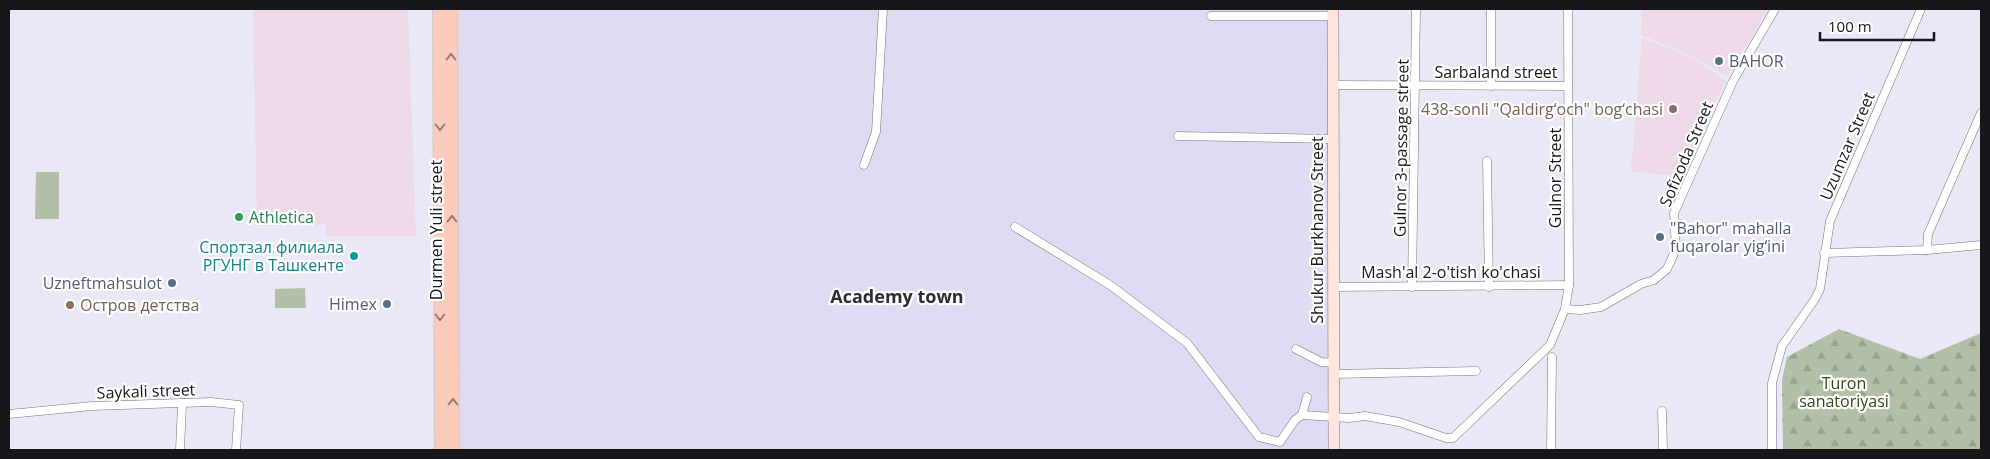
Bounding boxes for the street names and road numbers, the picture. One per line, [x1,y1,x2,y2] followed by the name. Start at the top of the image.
[1388,58,1414,237] street label: Gulnor 3-passage street
[1434,61,1558,83] street label: Sarbaland street
[1814,88,1880,203] street label: Uzumzаr Street
[1654,98,1718,210] street label: Sofizoda Street
[1544,128,1566,228] street label: Gulnor Street
[1306,136,1328,324] street label: Shukur Burkhanov Street
[425,160,447,300] street label: Durmen Yuli street
[1361,261,1541,283] street label: Mash'al 2-o'tish ko'chasi
[96,378,196,404] street label: Saykali street

